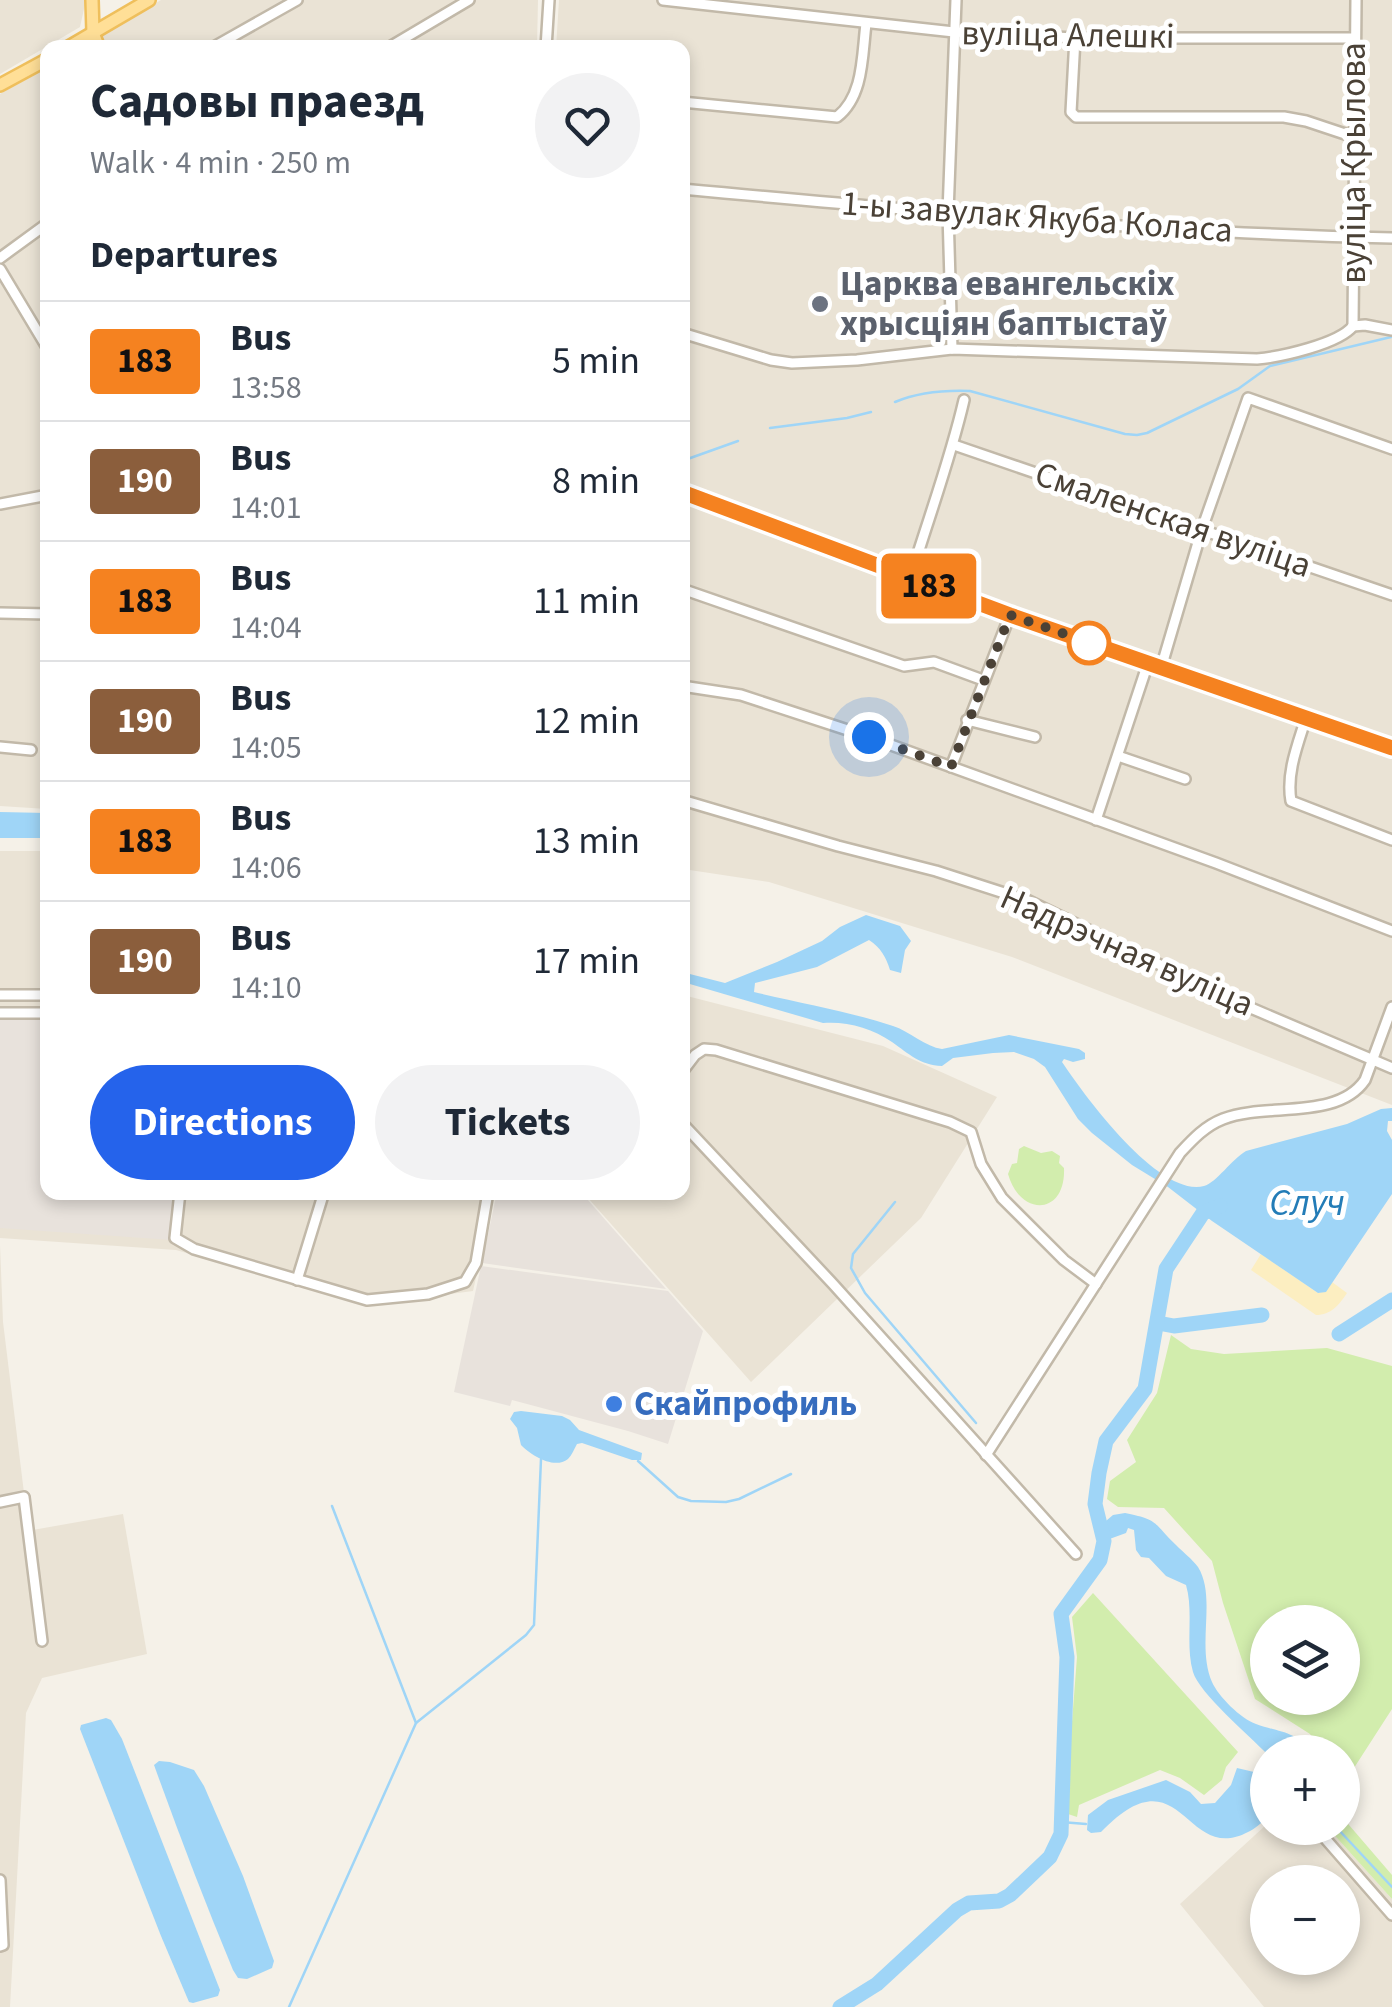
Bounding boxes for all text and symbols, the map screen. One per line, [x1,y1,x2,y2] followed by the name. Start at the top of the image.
[961,8,1175,62] street label: вуліца Алешкі
[1329,42,1379,284] street label: вуліца Крылова
[90,68,424,136] text: Садовы праезд
[535,73,640,178] button: heart
[90,140,351,186] text: Walk · 4 min · 250 m
[840,178,1234,256] street label: 1-ы завулак Якуба Коласа
[90,228,278,282] text: Departures
[840,259,1174,349] place label: Царква евангельскіх хрысціян баптыстаў
[809,293,831,315] marker: Царква евангельскіх хрысціян баптыстаў
[230,311,291,365] text: Bus
[552,334,640,388] text: 5 min
[117,336,173,386] text: 183
[230,365,302,411] text: 13:58
[230,431,291,485] text: Bus
[1028,449,1318,591] street label: Смаленская вуліца
[552,454,640,508] text: 8 min
[117,456,173,506] text: 190
[230,485,302,531] text: 14:01
[230,551,291,605] text: Bus
[872,554,986,618] line badge: 183
[901,561,957,611] text: 183
[533,574,640,628] text: 11 min
[117,576,173,626] text: 183
[230,605,302,651] text: 14:04
[1068,622,1110,664] unlabelled marker
[230,671,291,725] text: Bus
[533,694,640,748] text: 12 min
[117,696,173,746] text: 190
[844,712,894,762] your location
[230,725,302,771] text: 14:05
[230,791,291,845] text: Bus
[533,814,640,868] text: 13 min
[117,816,173,866] text: 183
[230,845,302,891] text: 14:06
[992,873,1262,1029] street label: Надрэчная вуліца
[230,911,291,965] text: Bus
[533,934,640,988] text: 17 min
[117,936,173,986] text: 190
[230,965,302,1011] text: 14:10
[90,1065,355,1180] button: Directions
[375,1065,640,1180] button: Tickets
[1269,1176,1345,1230] water label: Случ
[634,1379,857,1429] place label: Скайпрофиль
[603,1393,625,1415] marker: Скайпрофиль
[1250,1605,1360,1975] map controls
[1250,1605,1360,1715] button: layers
[1250,1735,1360,1845] button: +
[1250,1865,1360,1975] button: −

